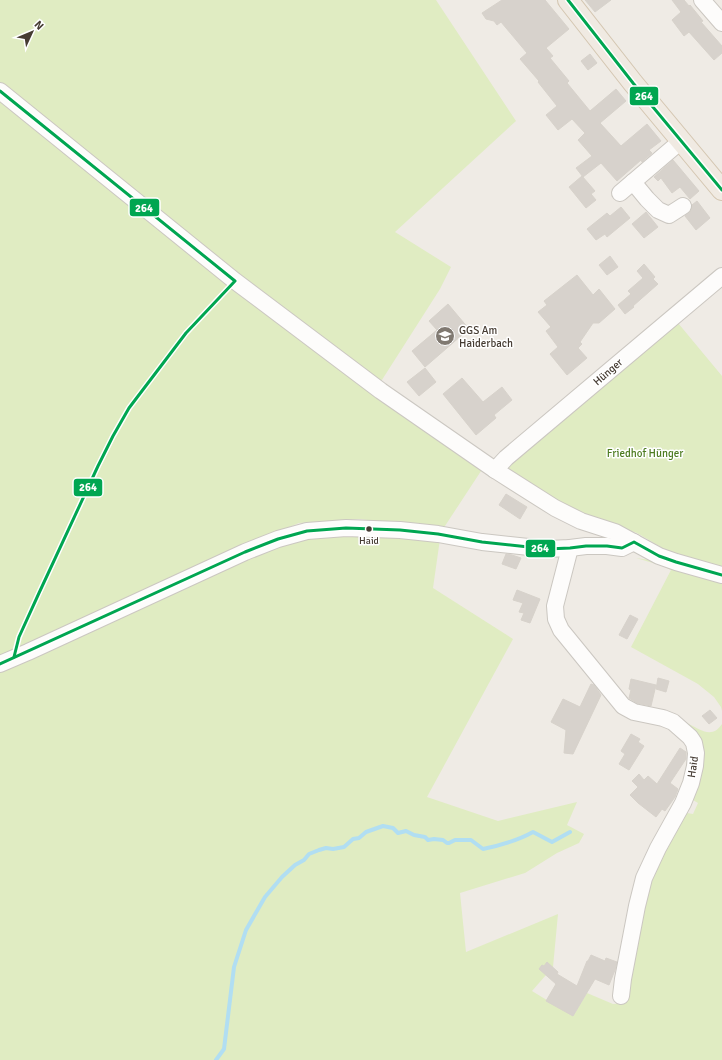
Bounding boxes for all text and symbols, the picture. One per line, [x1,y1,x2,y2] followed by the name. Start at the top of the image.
[12,12,52,52] north arrow
[31,18,46,33] text: N
[629,86,659,106] line badge: 264
[635,90,653,103] text: 264
[129,198,160,217] line badge: 264
[135,202,153,215] text: 264
[459,324,513,350] place label: GGS Am Haiderbach
[434,325,456,347] school or university icon: GGS Am Haiderbach
[591,356,625,388] street label: Hünger
[607,447,683,460] park label: Friedhof Hünger
[73,478,103,497] line badge: 264
[79,481,97,494] text: 264
[364,524,374,534] marker: Haid
[359,535,379,547] place label: Haid
[525,539,556,558] line badge: 264
[531,542,549,555] text: 264
[685,755,701,779] street label: Haid

